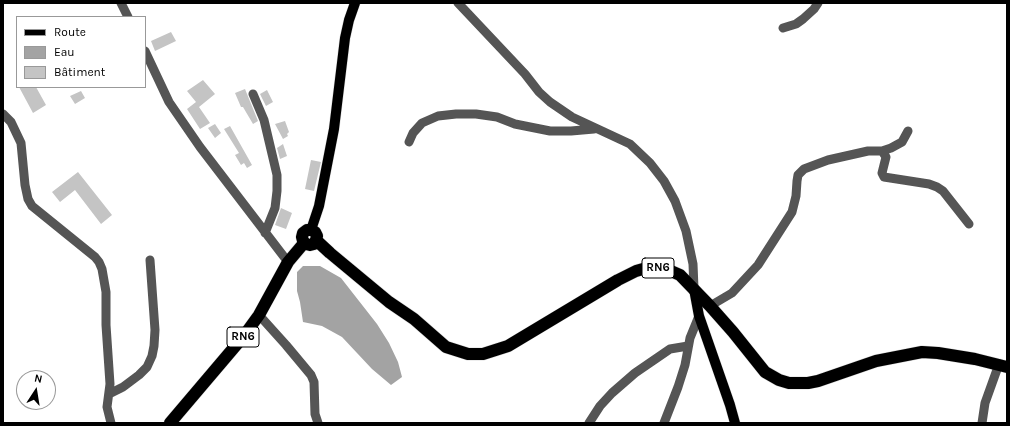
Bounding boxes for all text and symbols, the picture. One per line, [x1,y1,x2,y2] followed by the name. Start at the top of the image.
[16,16,146,88] legend
[54,25,86,39] text: Route
[54,45,75,59] text: Eau
[54,65,105,79] text: Bâtiment
[642,258,674,278] road number: RN6
[227,327,259,347] road number: RN6
[16,370,56,410] north arrow
[33,372,44,386] text: N

